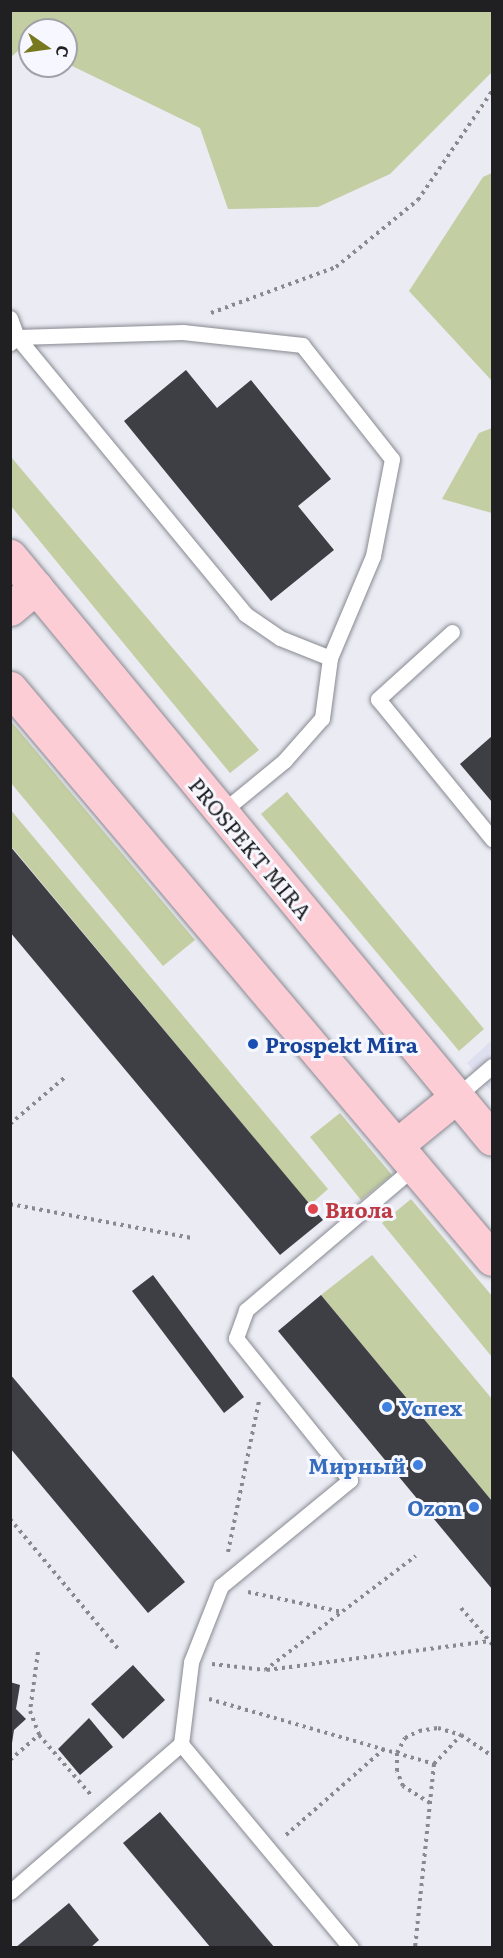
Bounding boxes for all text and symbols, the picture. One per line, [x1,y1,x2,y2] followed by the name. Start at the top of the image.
[18,18,78,78] north arrow
[51,43,77,60] text: С
[184,772,318,924] street label: PROSPEKT MIRA
[265,1031,418,1057] place label: Prospekt Mira
[246,1037,260,1051] marker: Prospekt Mira
[325,1196,393,1222] place label: Виола
[306,1202,320,1216] marker: Виола
[399,1394,462,1420] place label: Успех
[380,1400,394,1414] marker: Успех
[308,1452,406,1478] place label: Мирный
[411,1458,425,1472] marker: Мирный
[407,1494,462,1520] place label: Ozon
[467,1500,481,1514] marker: Ozon

